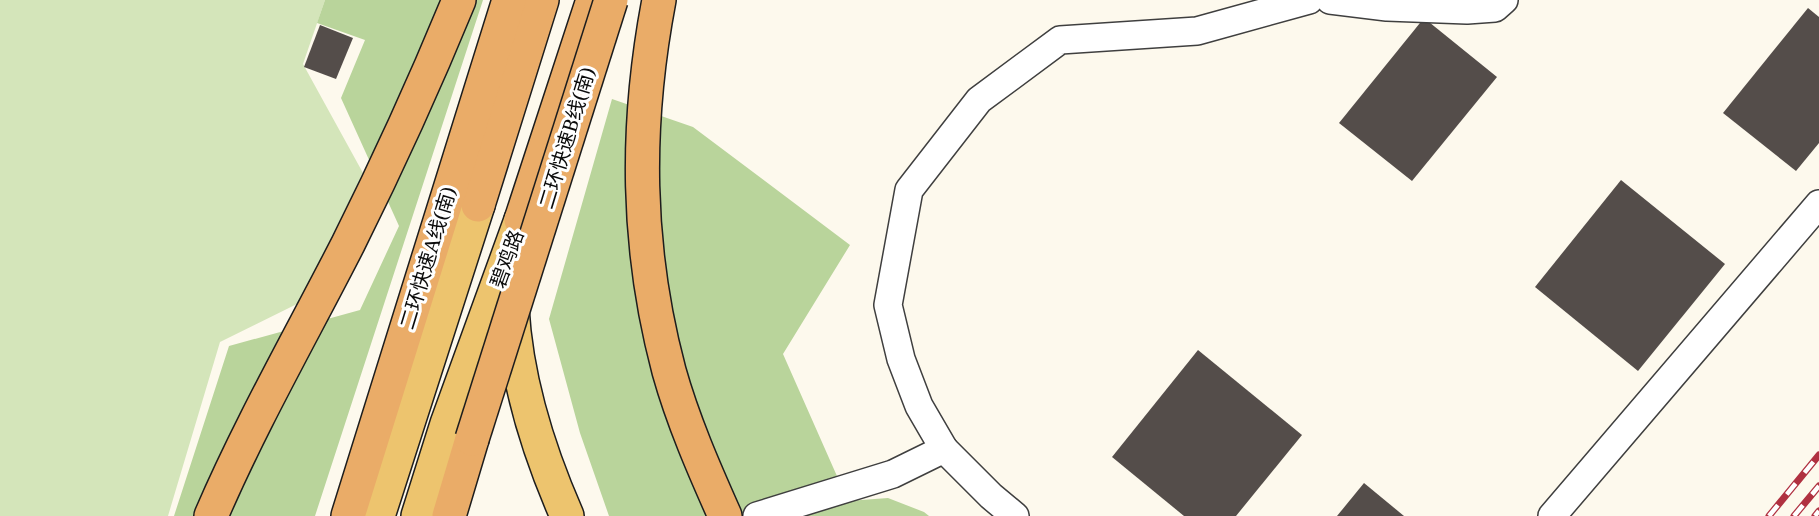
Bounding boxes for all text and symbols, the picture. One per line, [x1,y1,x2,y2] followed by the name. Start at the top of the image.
[532,64,601,212] street label: 二环快速B线(南)
[393,183,462,333] street label: 二环快速A线(南)
[484,226,529,292] street label: 碧鸡路

